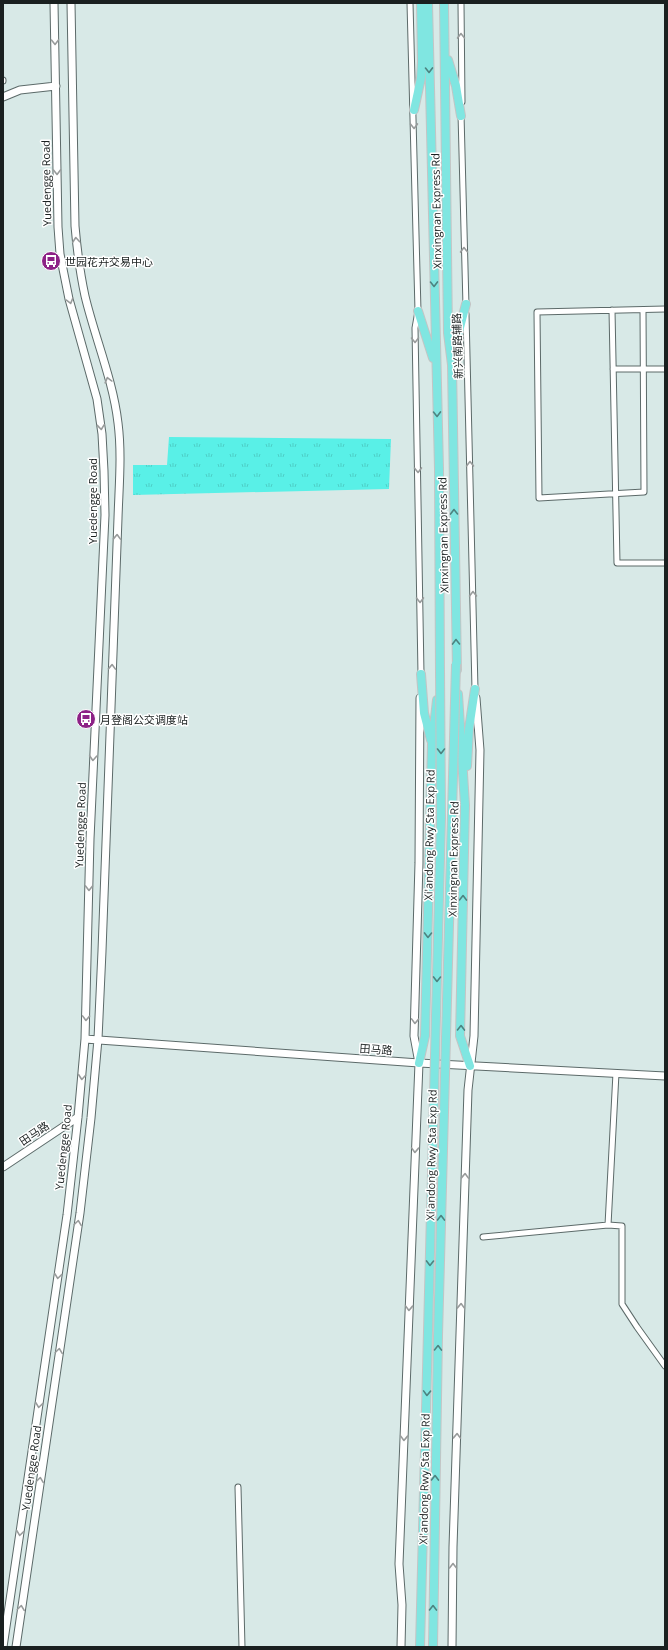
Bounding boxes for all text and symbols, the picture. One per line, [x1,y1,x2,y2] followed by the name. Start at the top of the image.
[457,33,465,39] one-way arrow
[51,39,59,45] one-way arrow
[425,67,434,73] one-way arrow
[410,123,418,129] one-way arrow
[38,140,54,226] street label: Yuedengge Road
[427,153,445,269] street label: Xinxingnan Express Rd
[53,169,61,175] one-way arrow
[72,237,81,243] one-way arrow
[460,247,468,253] one-way arrow
[40,250,62,272] bus stop icon: 世园花卉交易中心
[65,254,153,269] place label: 世园花卉交易中心
[430,281,438,287] one-way arrow
[65,298,73,304] one-way arrow
[448,313,466,379] street label: 新兴南路辅路
[411,337,420,343] one-way arrow
[104,377,113,384] one-way arrow
[433,411,441,417] one-way arrow
[97,424,106,430] one-way arrow
[85,458,100,544] street label: Yuedengge Road
[466,461,474,467] one-way arrow
[414,467,422,473] one-way arrow
[434,477,452,593] street label: Xinxingnan Express Rd
[450,509,458,515] one-way arrow
[113,534,122,540] one-way arrow
[468,591,477,597] one-way arrow
[416,597,424,603] one-way arrow
[452,639,460,645] one-way arrow
[108,664,117,670] one-way arrow
[75,708,97,730] bus stop icon: 月登阁公交调度站
[100,712,188,727] place label: 月登阁公交调度站
[437,748,445,754] one-way arrow
[89,755,98,761] one-way arrow
[420,769,438,901] street label: Xi'andong Rwy Sta Exp Rd
[71,782,89,868] street label: Yuedengge Road
[444,801,462,917] street label: Xinxingnan Express Rd
[85,885,93,891] one-way arrow
[459,895,467,901] one-way arrow
[423,932,432,938] one-way arrow
[433,976,441,982] one-way arrow
[81,1015,90,1021] one-way arrow
[411,1018,419,1024] one-way arrow
[456,1025,465,1031] one-way arrow
[359,1040,393,1058] street label: 田马路
[77,1074,86,1080] one-way arrow
[422,1089,440,1221] street label: Xi'andong Rwy Sta Exp Rd
[51,1103,75,1191] street label: Yuedengge Road
[16,1118,52,1148] street label: 田马路
[411,1147,419,1153] one-way arrow
[461,1173,469,1179] one-way arrow
[437,1215,445,1221] one-way arrow
[73,1220,82,1226] one-way arrow
[426,1260,434,1266] one-way arrow
[54,1273,63,1279] one-way arrow
[457,1303,465,1309] one-way arrow
[404,1305,413,1311] one-way arrow
[433,1345,442,1351] one-way arrow
[54,1348,63,1354] one-way arrow
[423,1390,431,1396] one-way arrow
[35,1402,44,1408] one-way arrow
[415,1413,433,1545] street label: Xi'andong Rwy Sta Exp Rd
[18,1424,44,1512] street label: Yuedengge Road
[453,1433,461,1439] one-way arrow
[399,1435,408,1441] one-way arrow
[431,1475,440,1481] one-way arrow
[35,1477,44,1483] one-way arrow
[16,1530,25,1536] one-way arrow
[449,1563,457,1569] one-way arrow
[16,1605,25,1611] one-way arrow
[429,1605,437,1611] one-way arrow

